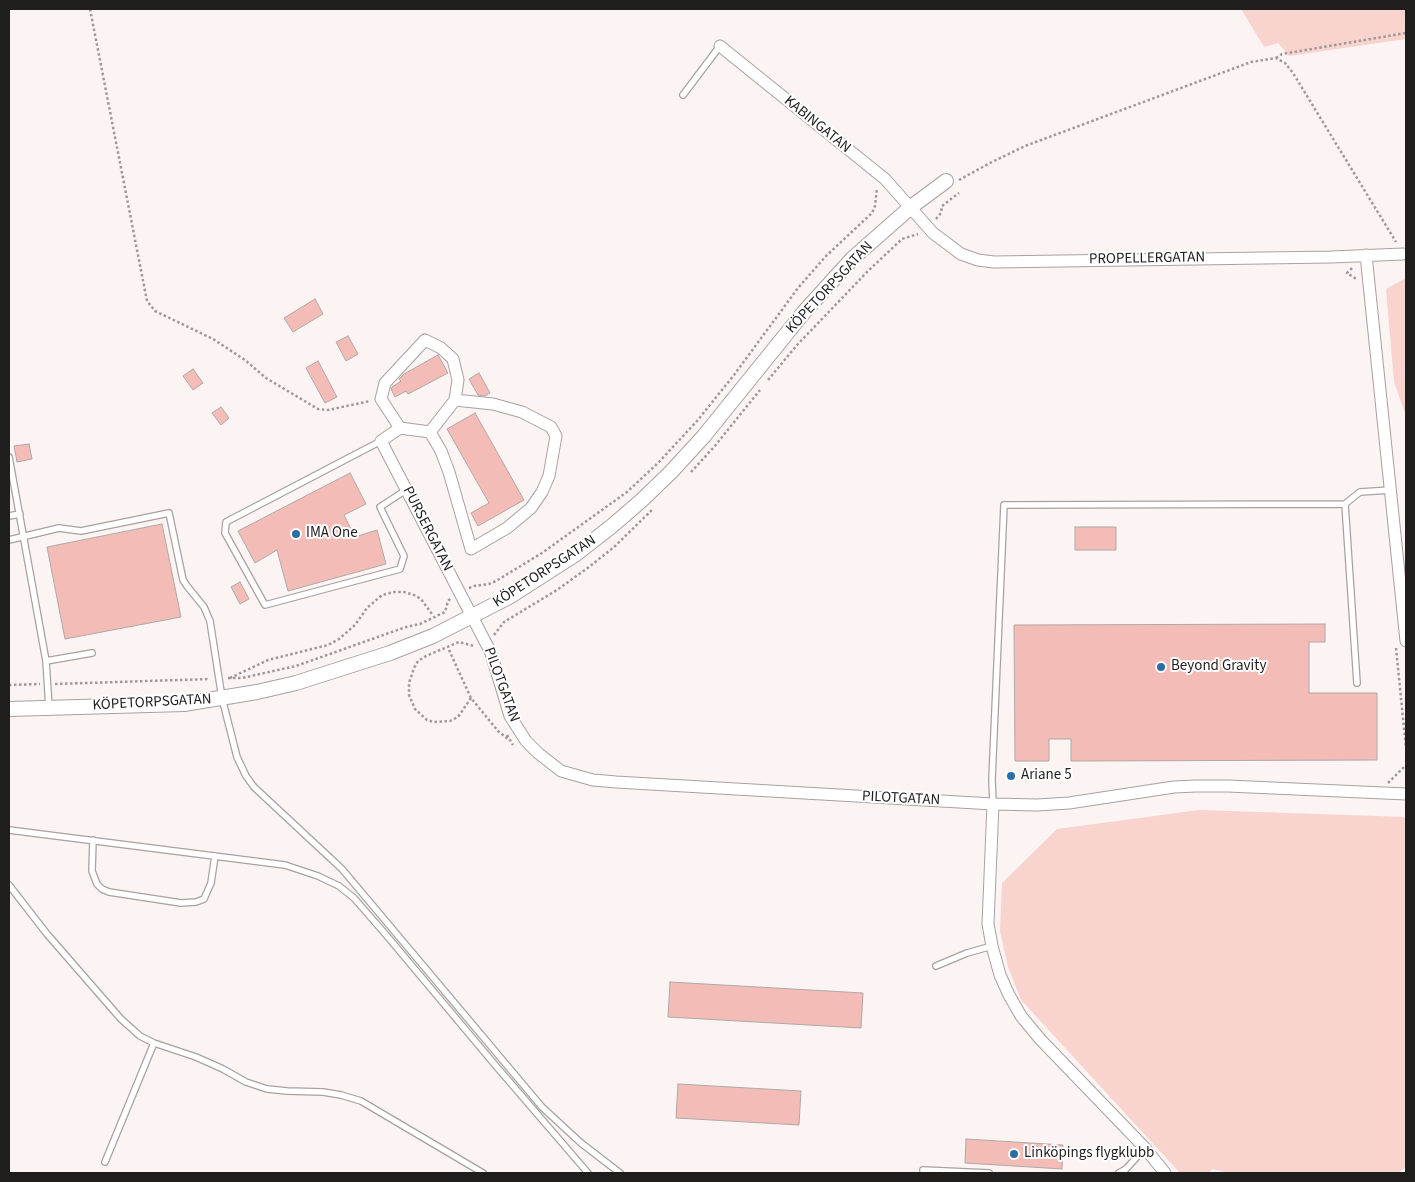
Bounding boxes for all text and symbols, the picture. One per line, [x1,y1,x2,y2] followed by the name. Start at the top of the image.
[780,93,854,157] street label: KABINGATAN
[783,238,877,338] street label: KÖPETORPSGATAN
[1089,249,1205,269] street label: PROPELLERGATAN
[398,484,456,574] street label: PURSERGATAN
[306,525,358,543] place label: IMA One
[290,528,302,540] marker: IMA One
[490,532,600,612] street label: KÖPETORPSGATAN
[479,645,523,725] street label: PILOTGATAN
[1171,658,1266,676] place label: Beyond Gravity
[1155,661,1167,673] marker: Beyond Gravity
[92,691,212,715] street label: KÖPETORPSGATAN
[1021,767,1072,785] place label: Ariane 5
[1005,770,1017,782] marker: Ariane 5
[861,788,941,810] street label: PILOTGATAN
[1024,1145,1154,1163] place label: Linköpings flygklubb
[1008,1148,1020,1160] marker: Linköpings flygklubb

